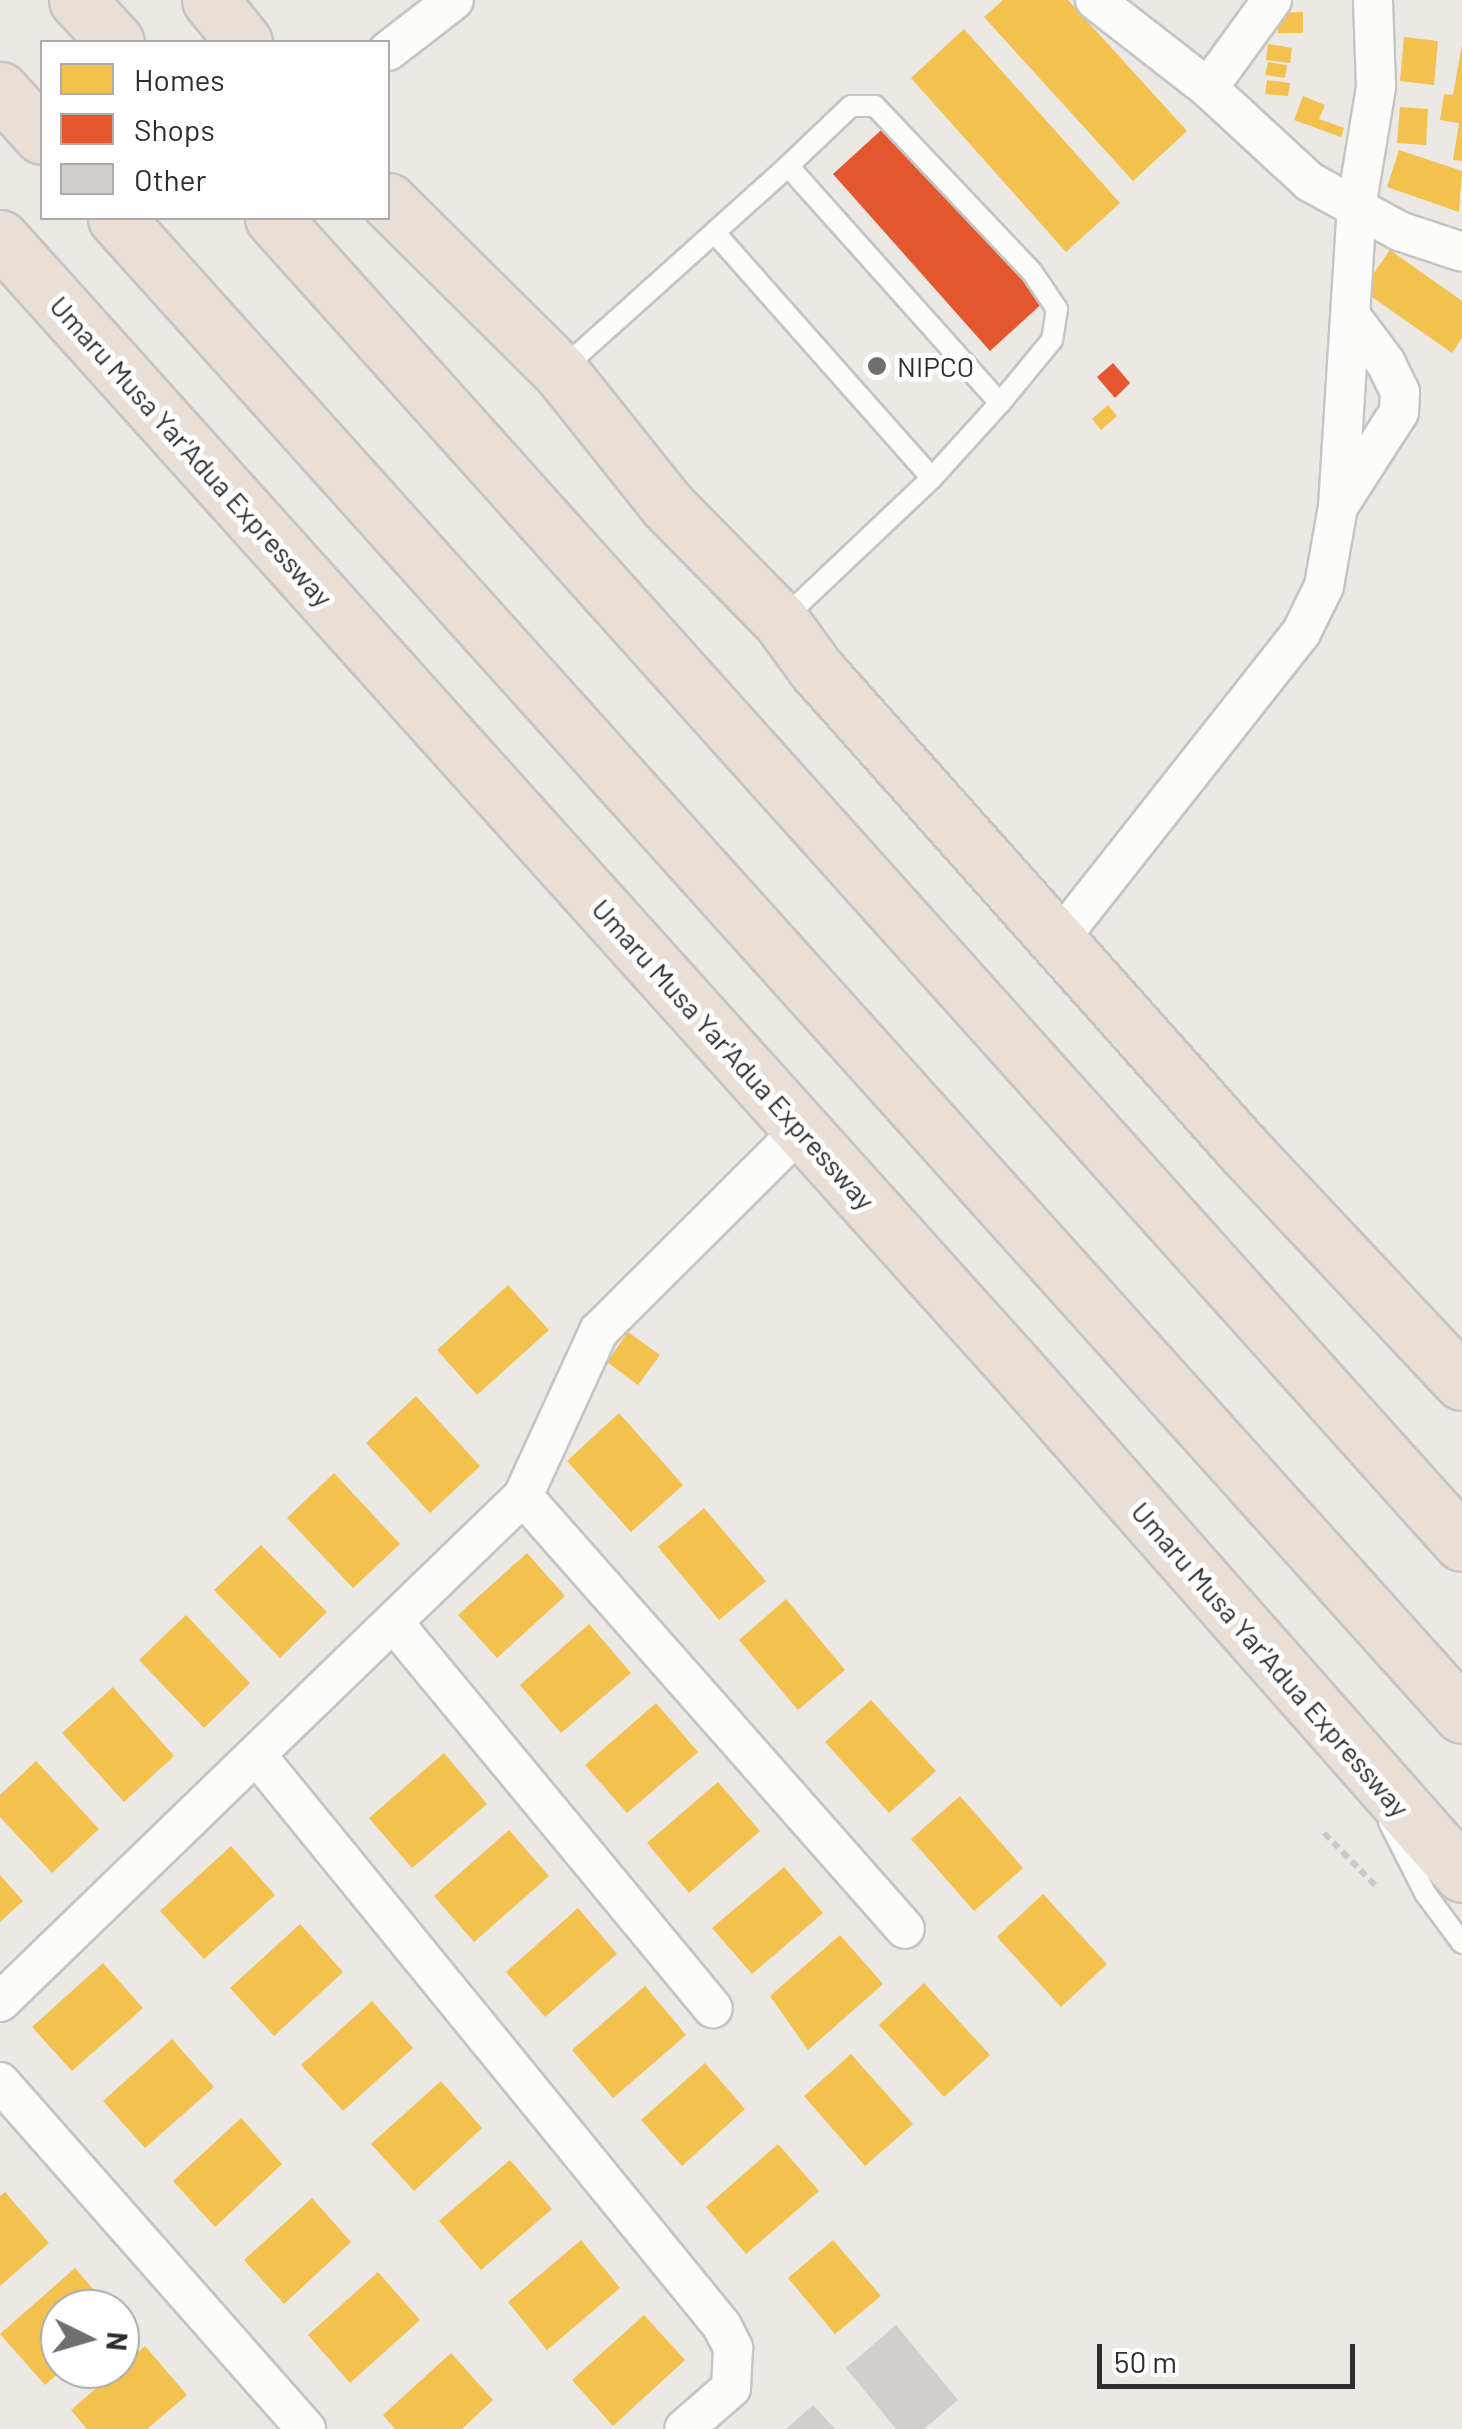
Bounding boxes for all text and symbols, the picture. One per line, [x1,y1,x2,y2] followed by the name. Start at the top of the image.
[40,40,390,220] legend
[134,61,225,97] text: Homes
[134,111,215,147] text: Shops
[134,161,206,197] text: Other
[43,289,341,613] street label: Umaru Musa Yar'Adua Expressway
[897,349,974,383] place label: NIPCO
[866,355,888,377] marker: NIPCO
[585,892,883,1216] street label: Umaru Musa Yar'Adua Expressway
[1125,1495,1417,1823] street label: Umaru Musa Yar'Adua Expressway
[40,2289,140,2389] north arrow
[1102,2324,1360,2386] scale bar
[100,2331,136,2352] text: N
[1114,2343,1177,2379] text: 50 m

